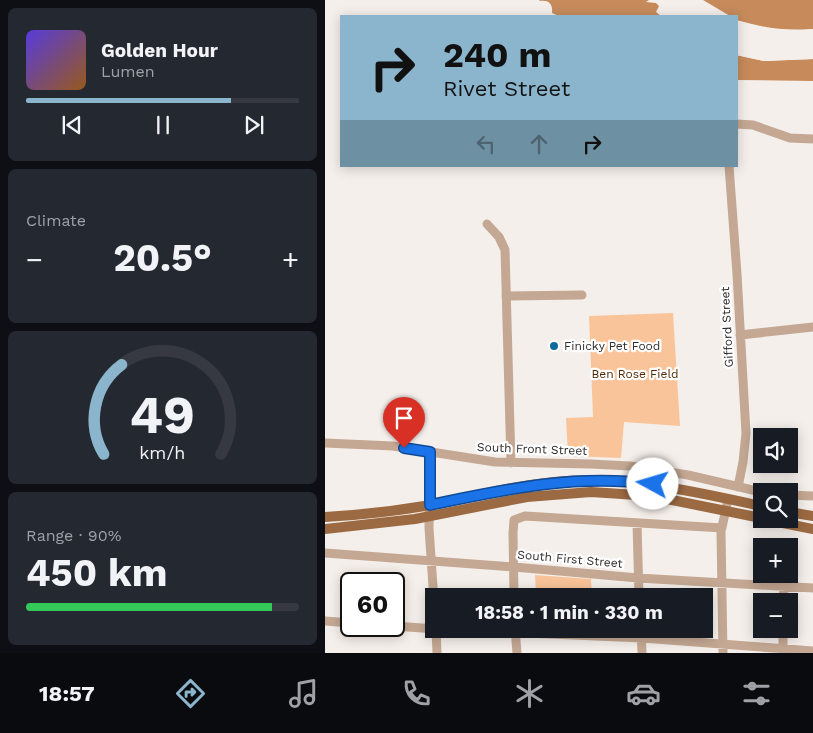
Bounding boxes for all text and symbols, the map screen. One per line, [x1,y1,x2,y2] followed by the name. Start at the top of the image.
[443,34,552,76] text: 240 m
[360,35,425,100] icon: right
[101,39,218,62] text: Golden Hour
[101,62,155,81] text: Lumen
[443,76,570,101] text: Rivet Street
[58,111,86,139] icon: previous
[149,111,177,139] icon: pause
[240,111,268,139] icon: next
[472,130,500,158] icon: left
[525,130,553,158] icon: ahead
[578,130,606,158] icon: right
[26,211,86,230] text: Climate
[113,236,212,280] text: 20.5°
[26,243,43,276] text: −
[282,243,299,276] text: +
[718,286,736,368] street label: Gifford Street
[564,339,660,353] place label: Finicky Pet Food
[548,340,560,352] marker: Finicky Pet Food
[591,367,679,381] park label: Ben Rose Field
[130,385,195,446] text: 49
[383,397,425,448] pin
[390,404,418,432] icon: arrive
[753,428,798,638] map controls
[753,428,798,473] button: sound
[477,440,587,458] street label: South Front Street
[139,442,186,463] text: km/h
[626,457,678,509] position arrow
[753,483,798,528] button: search
[26,526,121,545] text: Range · 90%
[753,538,798,583] button: +
[517,547,623,571] street label: South First Street
[26,551,167,595] text: 450 km
[340,572,405,637] speed limit sign: 60
[753,593,798,638] button: −
[475,601,663,624] text: 18:58 · 1 min · 330 m
[173,676,208,711] icon: directions
[286,676,321,711] icon: music
[399,676,434,711] icon: phone
[512,676,547,711] icon: climate
[626,676,661,711] icon: car
[739,676,774,711] icon: filters
[39,681,95,706] text: 18:57

